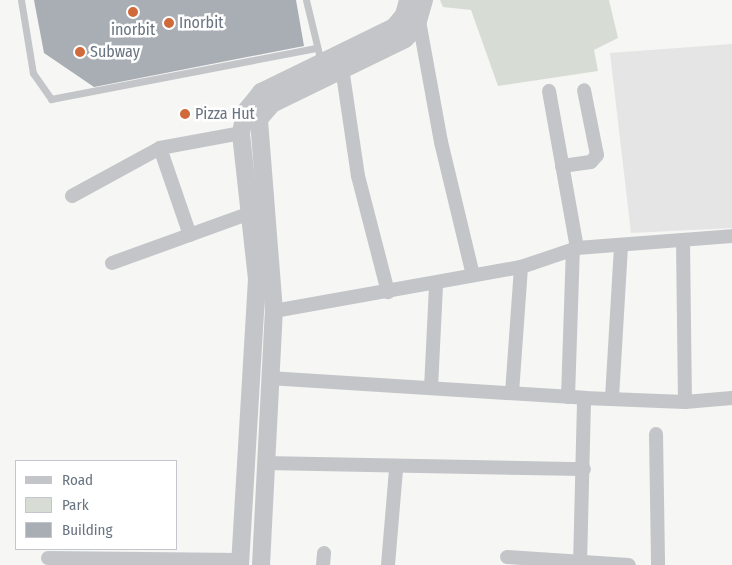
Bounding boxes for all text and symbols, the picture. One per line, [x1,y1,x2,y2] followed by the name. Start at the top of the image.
[127,6,139,18] marker: inorbit
[179,13,223,33] place label: Inorbit
[163,17,175,29] marker: Inorbit
[111,20,155,40] place label: inorbit
[90,42,140,62] place label: Subway
[74,46,86,58] marker: Subway
[195,104,255,124] place label: Pizza Hut
[179,108,191,120] marker: Pizza Hut
[15,460,178,550] legend
[62,471,93,489] text: Road
[62,496,89,514] text: Park
[62,521,113,539] text: Building

